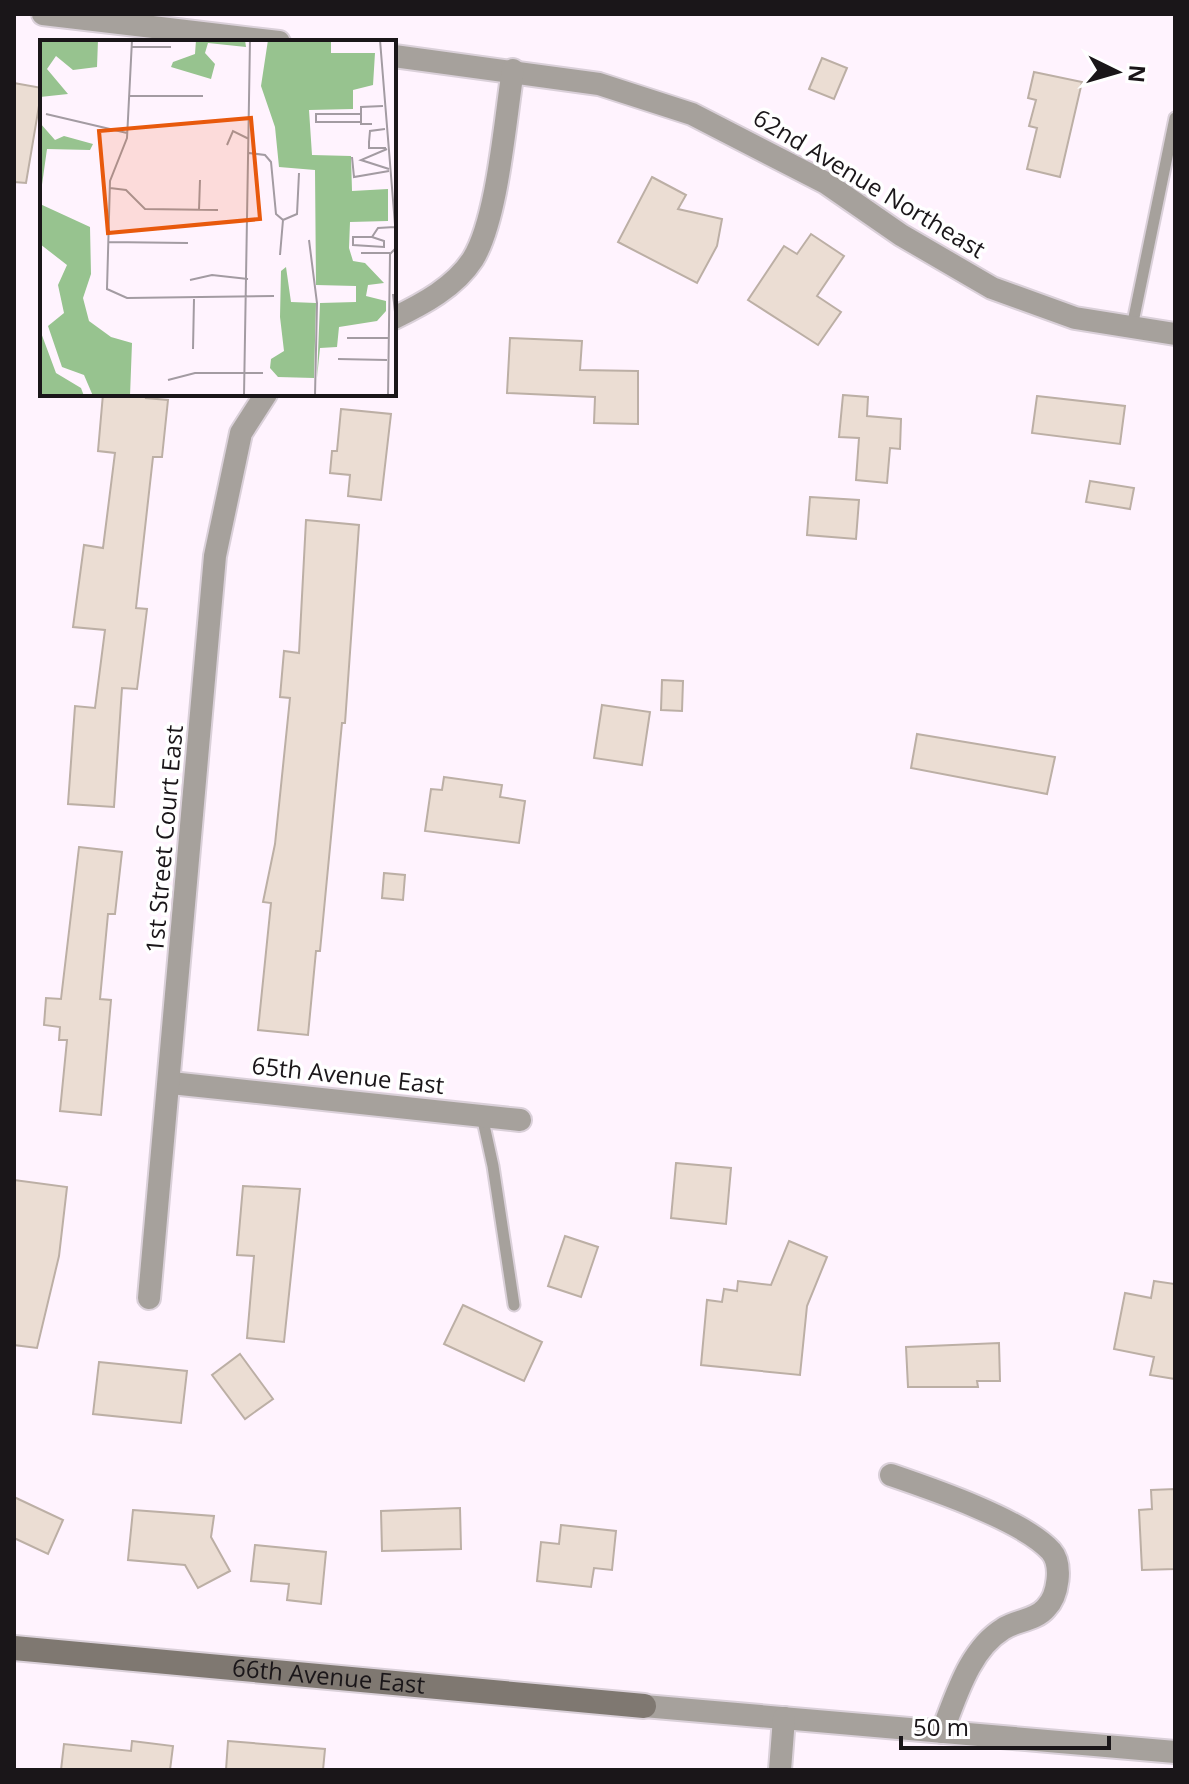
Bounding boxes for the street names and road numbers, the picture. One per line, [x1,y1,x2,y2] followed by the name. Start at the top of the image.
[748,100,992,265] street label: 62nd Avenue Northeast
[137,723,190,954] street label: 1st Street Court East
[250,1048,446,1101] street label: 65th Avenue East
[231,1650,427,1701] street label: 66th Avenue East

